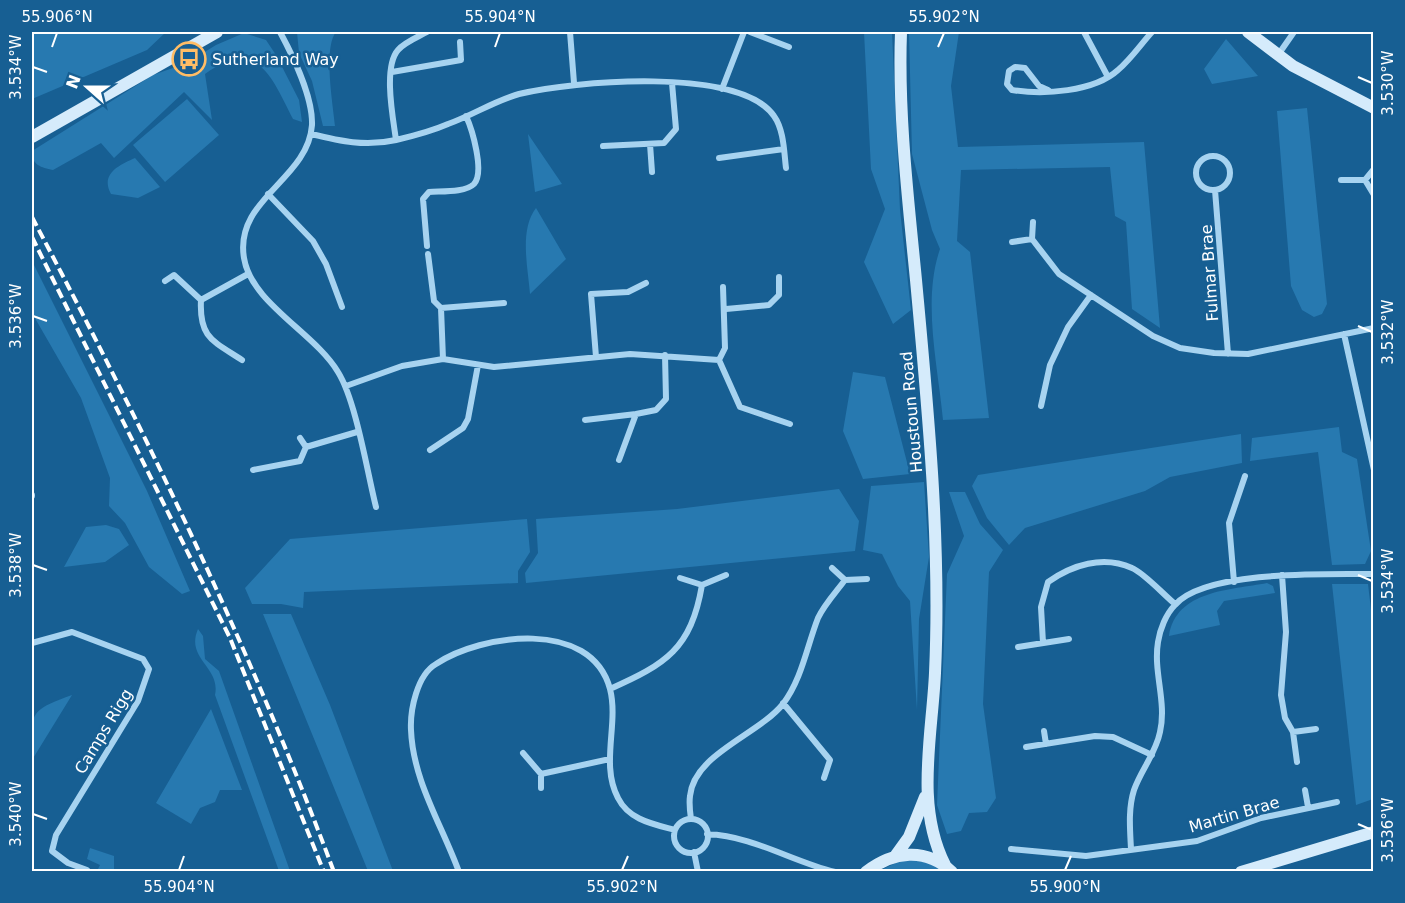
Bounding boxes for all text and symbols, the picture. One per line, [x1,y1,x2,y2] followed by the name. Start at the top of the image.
[21,8,93,26] text: 55.906°N
[464,8,536,26] text: 55.904°N
[908,8,980,26] text: 55.902°N
[7,34,25,100] text: 3.534°W
[171,41,207,77] bus stop icon: Sutherland Way
[212,50,339,69] place label: Sutherland Way
[1379,50,1397,116] text: 3.530°W
[57,57,117,117] north arrow
[62,72,85,91] text: N
[1197,224,1222,322] street label: Fulmar Brae
[7,283,25,349] text: 3.536°W
[1379,299,1397,365] text: 3.532°W
[897,350,926,473] street label: Houstoun Road
[7,532,25,598] text: 3.538°W
[1379,548,1397,614] text: 3.534°W
[71,685,136,777] street label: Camps Rigg
[7,781,25,847] text: 3.540°W
[1187,792,1282,836] street label: Martin Brae
[1379,797,1397,863] text: 3.536°W
[143,878,215,896] text: 55.904°N
[586,878,658,896] text: 55.902°N
[1029,878,1101,896] text: 55.900°N

